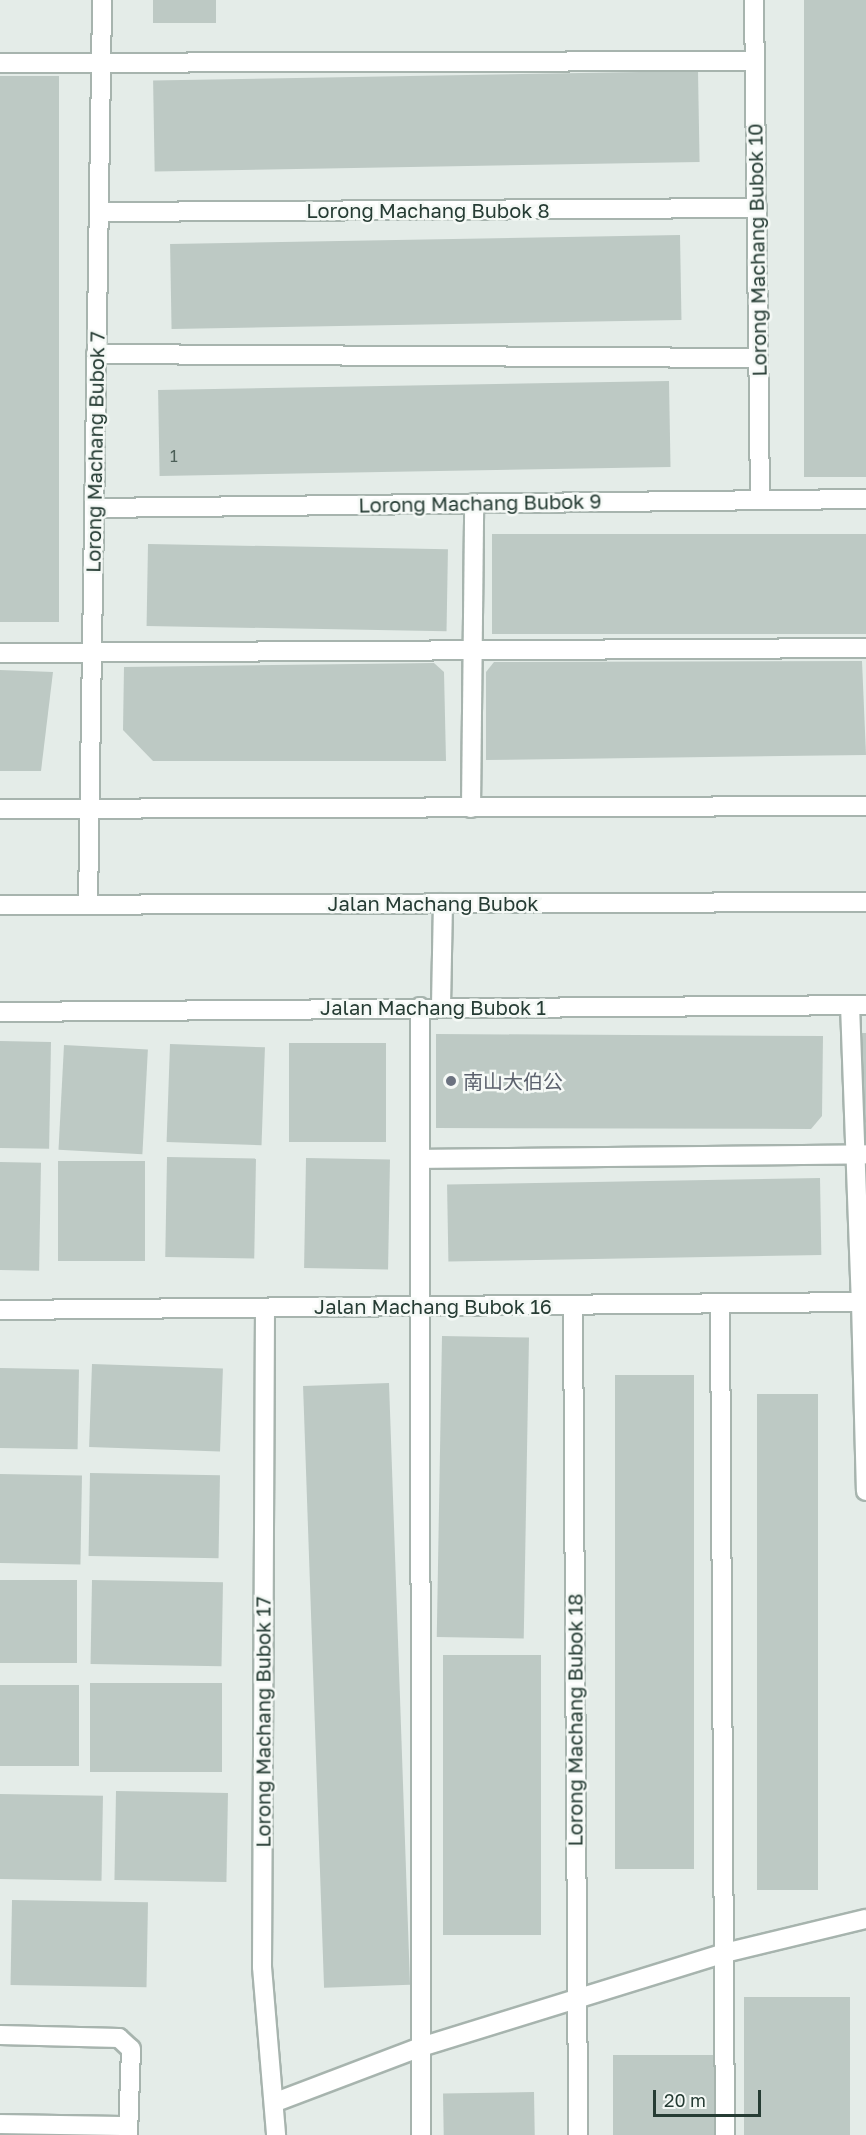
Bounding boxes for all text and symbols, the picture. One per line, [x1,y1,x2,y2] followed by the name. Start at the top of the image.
[743,123,771,377] street label: Lorong Machang Bubok 10
[306,198,550,222] street label: Lorong Machang Bubok 8
[81,331,109,573] street label: Lorong Machang Bubok 7
[170,446,178,466] house number: 1
[358,489,602,517] street label: Lorong Machang Bubok 9
[327,891,539,915] street label: Jalan Machang Bubok
[320,995,546,1019] street label: Jalan Machang Bubok 1
[463,1069,563,1093] place label: 南山大伯公
[444,1074,458,1088] marker: 南山大伯公
[314,1294,552,1318] street label: Jalan Machang Bubok 16
[563,1594,587,1846] street label: Lorong Machang Bubok 18
[251,1596,275,1848] street label: Lorong Machang Bubok 17
[656,2078,764,2116] scale bar
[664,2089,706,2111] text: 20 m

